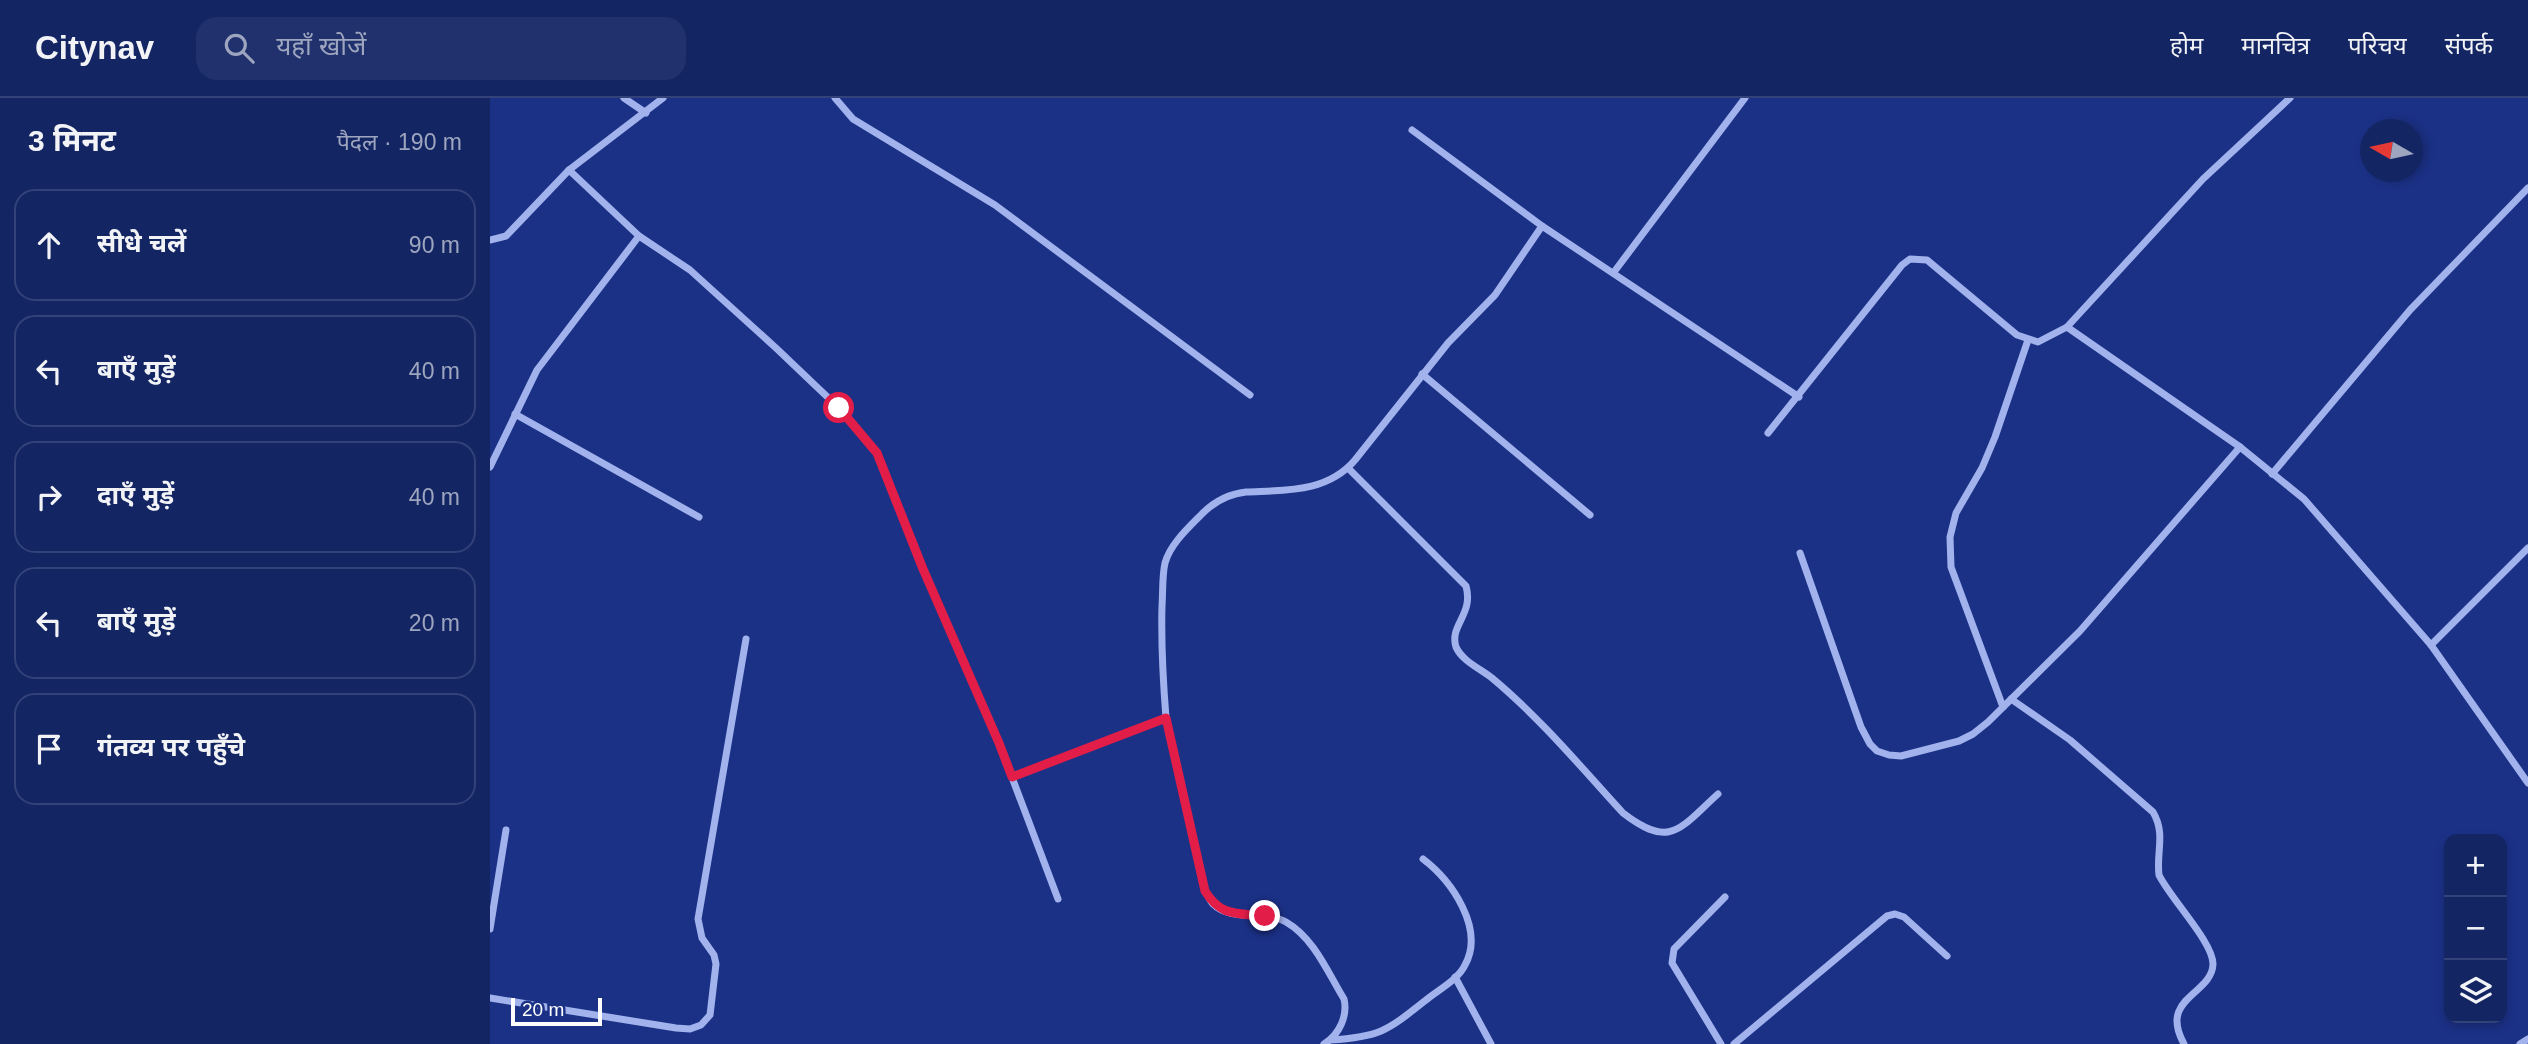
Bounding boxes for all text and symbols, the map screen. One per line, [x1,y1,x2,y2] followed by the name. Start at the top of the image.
[196,17,686,80] search box
[35,29,154,66] text: Citynav
[220,29,258,67] icon: search
[276,31,366,61] text: यहाँ खोजें
[2170,32,2203,59] text: होम
[2241,32,2310,59] text: मानचित्र
[2348,32,2407,59] text: परिचय
[2445,32,2493,59] text: संपर्क
[2360,119,2423,182] north arrow
[28,124,116,157] text: 3 मिनट
[337,129,462,155] text: पैदल · 190 m
[30,226,68,264] icon: ahead
[97,228,186,258] text: सीधे चलें
[409,232,460,258] text: 90 m
[30,352,68,390] icon: left
[97,354,176,384] text: बाएँ मुड़ें
[409,358,460,384] text: 40 m
[823,392,854,423] route start
[30,478,68,516] icon: right
[97,480,174,510] text: दाएँ मुड़ें
[409,484,460,510] text: 40 m
[30,604,68,642] icon: left
[97,606,176,636] text: बाएँ मुड़ें
[409,610,460,636] text: 20 m
[30,730,68,768] icon: arrive
[97,732,245,762] text: गंतव्य पर पहुँचे
[2444,834,2507,1023] map controls
[2444,834,2507,897] button: +
[2444,897,2507,960] button: −
[1249,900,1280,931] route end
[2444,960,2507,1023] button: layers
[511,995,602,1027] scale bar
[522,999,564,1020] text: 20 m

